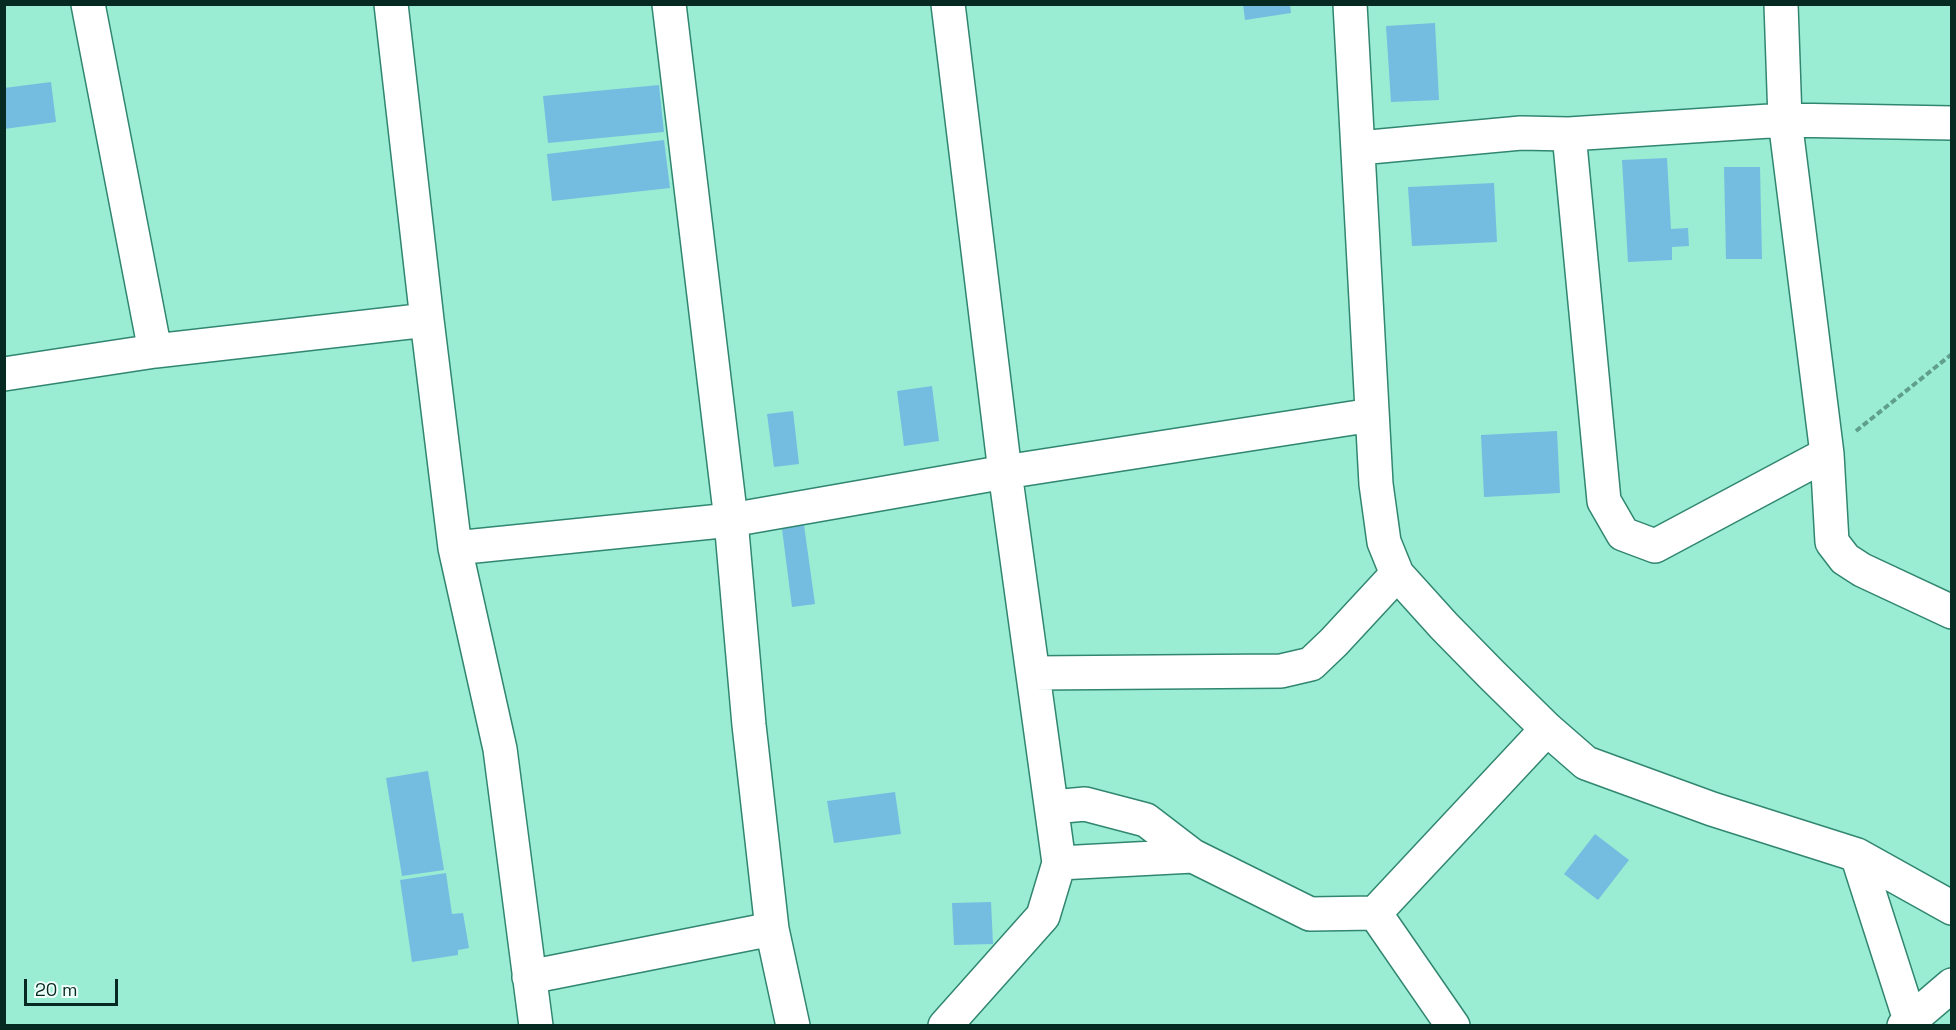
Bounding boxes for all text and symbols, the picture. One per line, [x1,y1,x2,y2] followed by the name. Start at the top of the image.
[27,967,122,1005] scale bar
[35,978,78,1001] text: 20 m

